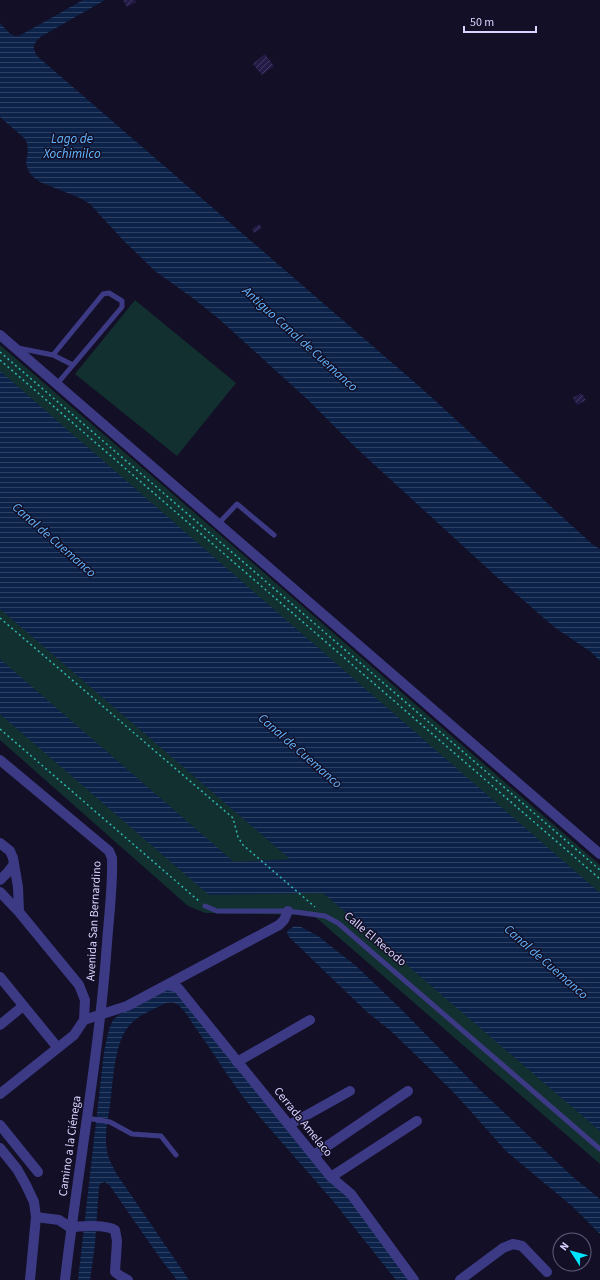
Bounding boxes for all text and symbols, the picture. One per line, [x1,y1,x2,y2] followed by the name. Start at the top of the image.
[464,8,536,34] scale bar
[470,14,494,31] text: 50 m
[42,130,101,163] water label: Lago de Xochimilco
[238,282,362,396] water label: Antiguo Canal de Cuemanco
[8,498,100,582] water label: Canal de Cuemanco
[254,709,346,793] water label: Canal de Cuemanco
[82,860,106,982] street label: Avenida San Bernardino
[340,908,410,970] street label: Calle El Recodo
[500,920,592,1004] water label: Canal de Cuemanco
[270,1084,336,1160] street label: Cerrada Amelaco
[55,1095,85,1197] street label: Camino a la Ciénega
[552,1232,592,1272] north arrow
[556,1239,573,1254] text: N

